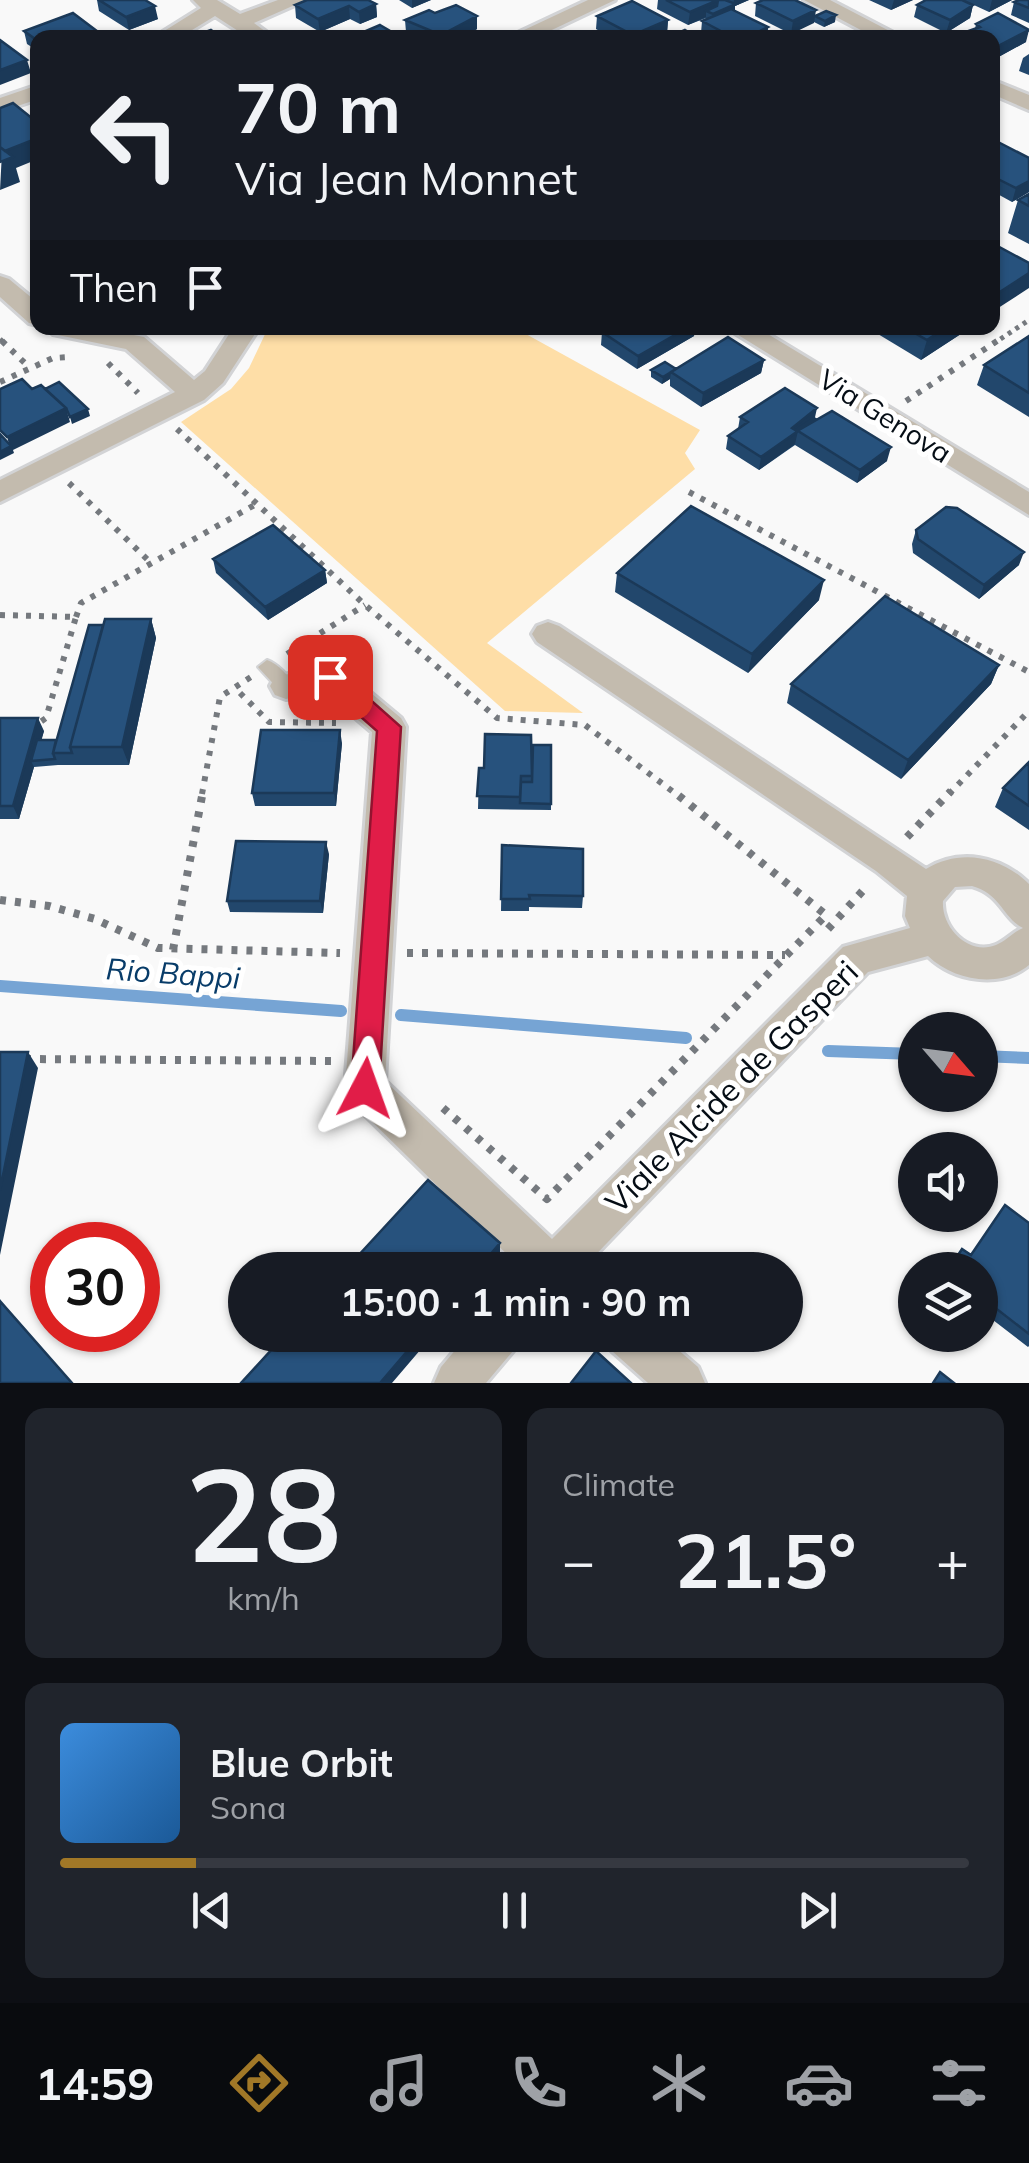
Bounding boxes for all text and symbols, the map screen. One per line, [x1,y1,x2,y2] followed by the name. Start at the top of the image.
[235,63,401,151] text: 70 m
[70,70,200,200] icon: left
[235,150,578,206] text: Via Jean Monnet
[178,260,233,315] icon: arrive
[70,264,158,312] text: Then
[813,361,958,470] street label: Via Genova
[288,635,373,720] pin
[303,650,358,705] icon: arrive
[105,949,242,997] water label: Rio Bappi
[596,951,866,1221] street label: Viale Alcide de Gasperi
[898,1012,998,1112] north arrow
[898,1012,998,1352] map controls
[313,1036,417,1140] position arrow
[898,1132,998,1232] button: sound
[30,1222,160,1352] speed limit sign: 30
[898,1252,998,1352] button: layers
[340,1278,691,1326] text: 15:00 · 1 min · 90 m
[185,1431,342,1595] text: 28
[562,1464,675,1504] text: Climate
[674,1513,857,1607] text: 21.5°
[562,1526,595,1595] text: −
[936,1526,969,1595] text: +
[227,1578,300,1618] text: km/h
[210,1739,393,1787] text: Blue Orbit
[210,1787,286,1827] text: Sona
[184,1883,239,1938] icon: previous
[487,1883,542,1938] icon: pause
[790,1883,845,1938] icon: next
[224,2048,294,2118] icon: directions
[364,2048,434,2118] icon: music
[504,2048,574,2118] icon: phone
[644,2048,714,2118] icon: climate
[784,2048,854,2118] icon: car
[924,2048,994,2118] icon: filters
[35,2055,154,2111] text: 14:59

